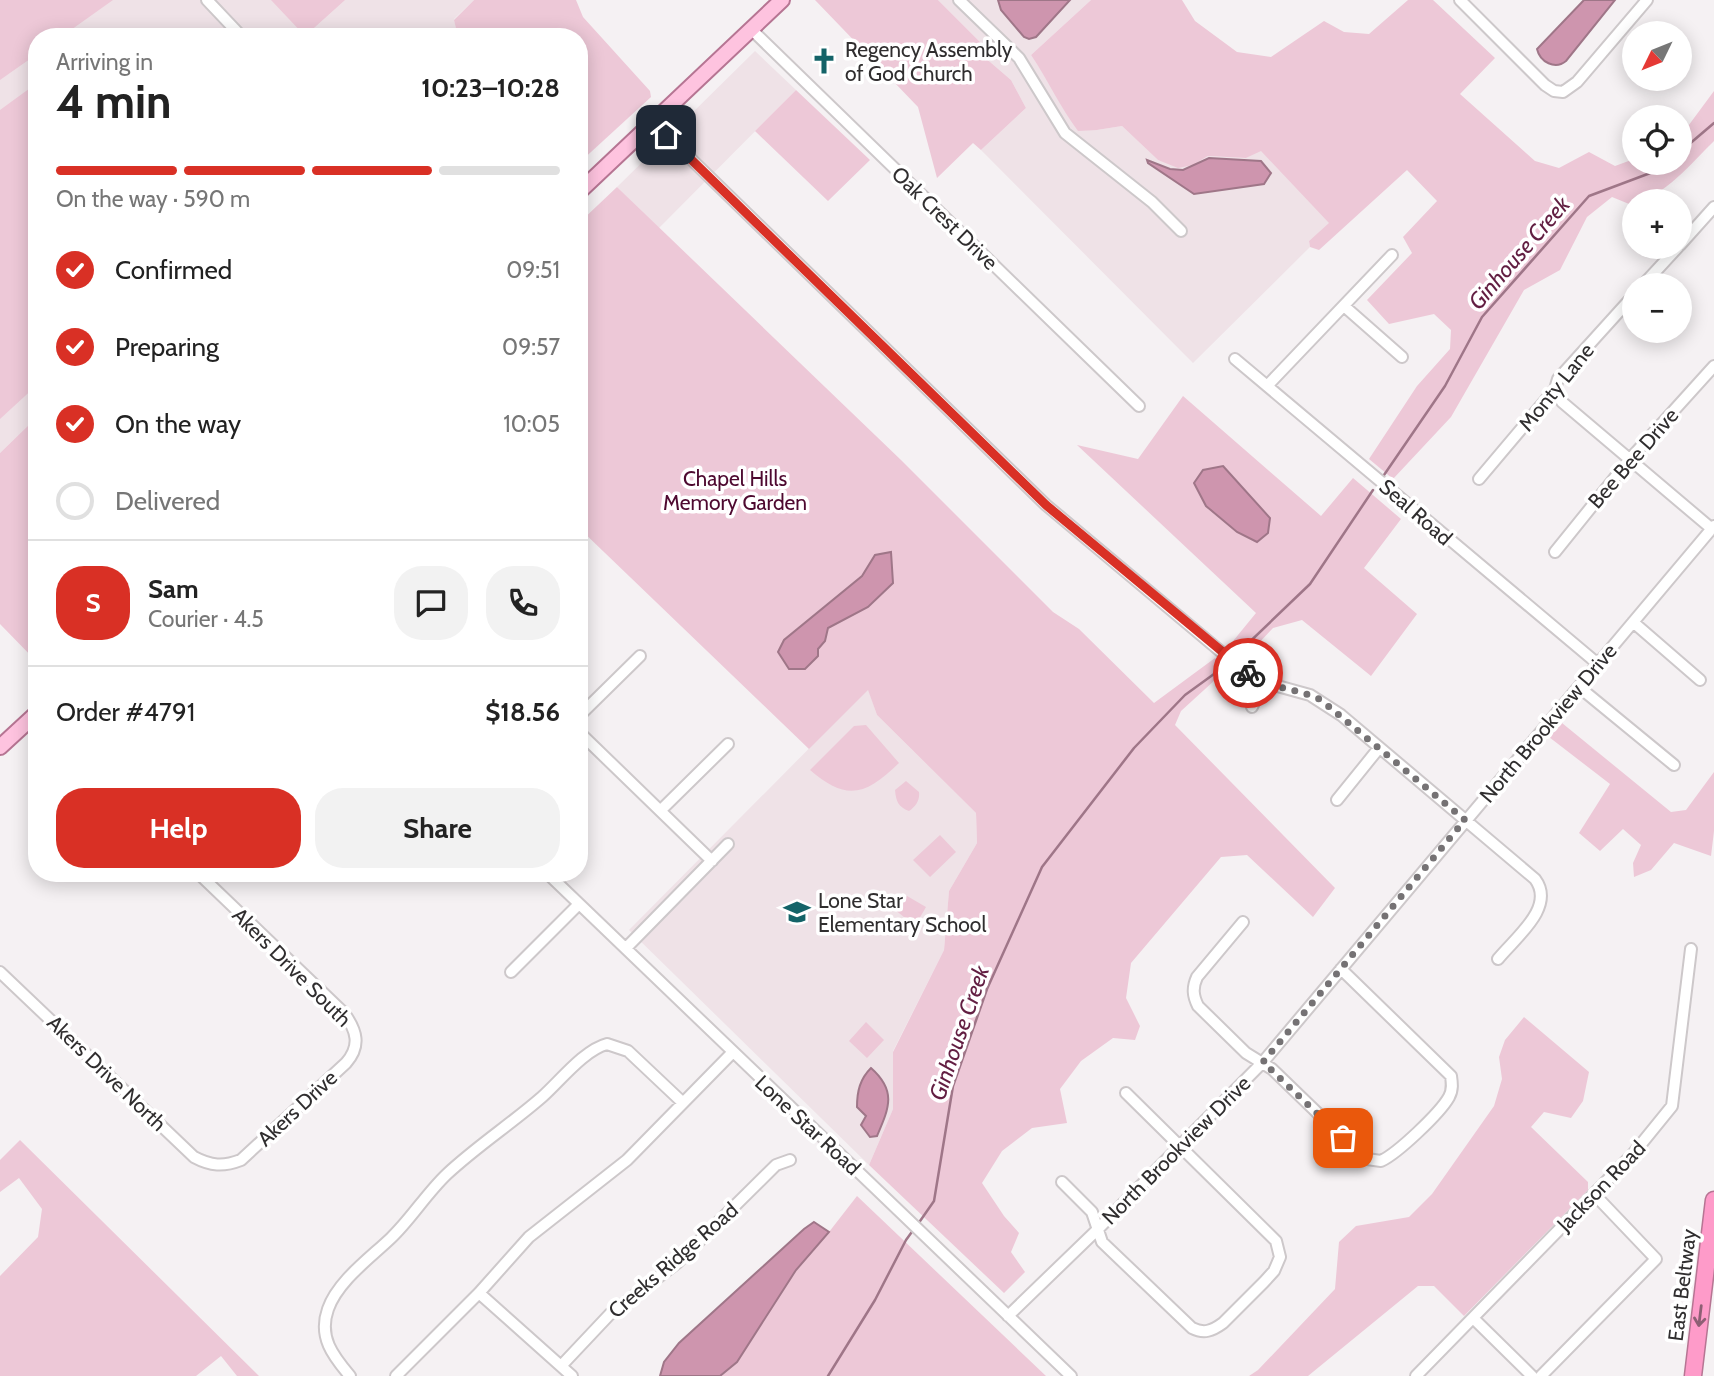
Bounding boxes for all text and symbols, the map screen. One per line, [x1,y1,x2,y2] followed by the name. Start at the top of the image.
[1622,21,1692,91] north arrow
[1622,21,1692,343] map controls
[845,37,1013,86] place label: Regency Assembly of God Church
[809,46,839,76] church icon: Regency Assembly of God Church
[56,48,153,76] text: Arriving in
[421,72,560,104] text: 10:23–10:28
[56,74,171,130] text: 4 min
[636,105,696,165] pin
[1622,105,1692,175] button: locate
[647,116,685,154] icon: home
[887,161,1003,275] street label: Oak Crest Drive
[56,185,250,213] text: On the way · 590 m
[1622,189,1692,259] button: +
[1462,190,1576,315] water label: Ginhouse Creek
[56,251,94,289] icon: check
[115,254,232,286] text: Confirmed
[506,256,560,284] text: 09:51
[1622,273,1692,343] button: −
[56,328,94,366] icon: check
[115,331,219,363] text: Preparing
[502,333,560,361] text: 09:57
[1513,338,1599,436] street label: Monty Lane
[1583,403,1683,513] street label: Bee Bee Drive
[56,405,94,443] icon: check
[115,408,241,440] text: On the way
[503,410,560,438] text: 10:05
[663,466,807,515] park label: Chapel Hills Memory Garden
[1374,474,1458,550] street label: Seal Road
[115,485,220,517] text: Delivered
[394,566,468,640] button: chat
[486,566,560,640] button: phone
[148,573,199,605] text: Sam
[85,587,101,619] text: S
[148,605,264,633] text: Courier · 4.5
[1213,638,1283,708] courier
[1474,638,1622,808] street label: North Brookview Drive
[1229,654,1267,692] icon: bike
[56,696,195,728] text: Order #4791
[485,696,560,728] text: $18.56
[56,788,301,868] button: Help
[315,788,560,868] button: Share
[818,888,986,937] place label: Lone Star Elementary School
[782,897,812,927] school or university icon: Lone Star Elementary School
[227,902,357,1032] street label: Akers Drive South
[923,961,996,1104] water label: Ginhouse Creek
[42,1010,172,1136] street label: Akers Drive North
[252,1065,342,1151] street label: Akers Drive
[750,1070,866,1180] street label: Lone Star Road
[1097,1070,1256,1229] street label: North Brookview Drive
[1313,1108,1373,1168] pin
[1324,1119,1362,1157] icon: bag
[1551,1135,1650,1237] street label: Jackson Road
[603,1197,743,1323] street label: Creeks Ridge Road
[1663,1227,1701,1343] street label: East Beltway
[1693,1305,1706,1327] one-way arrow

